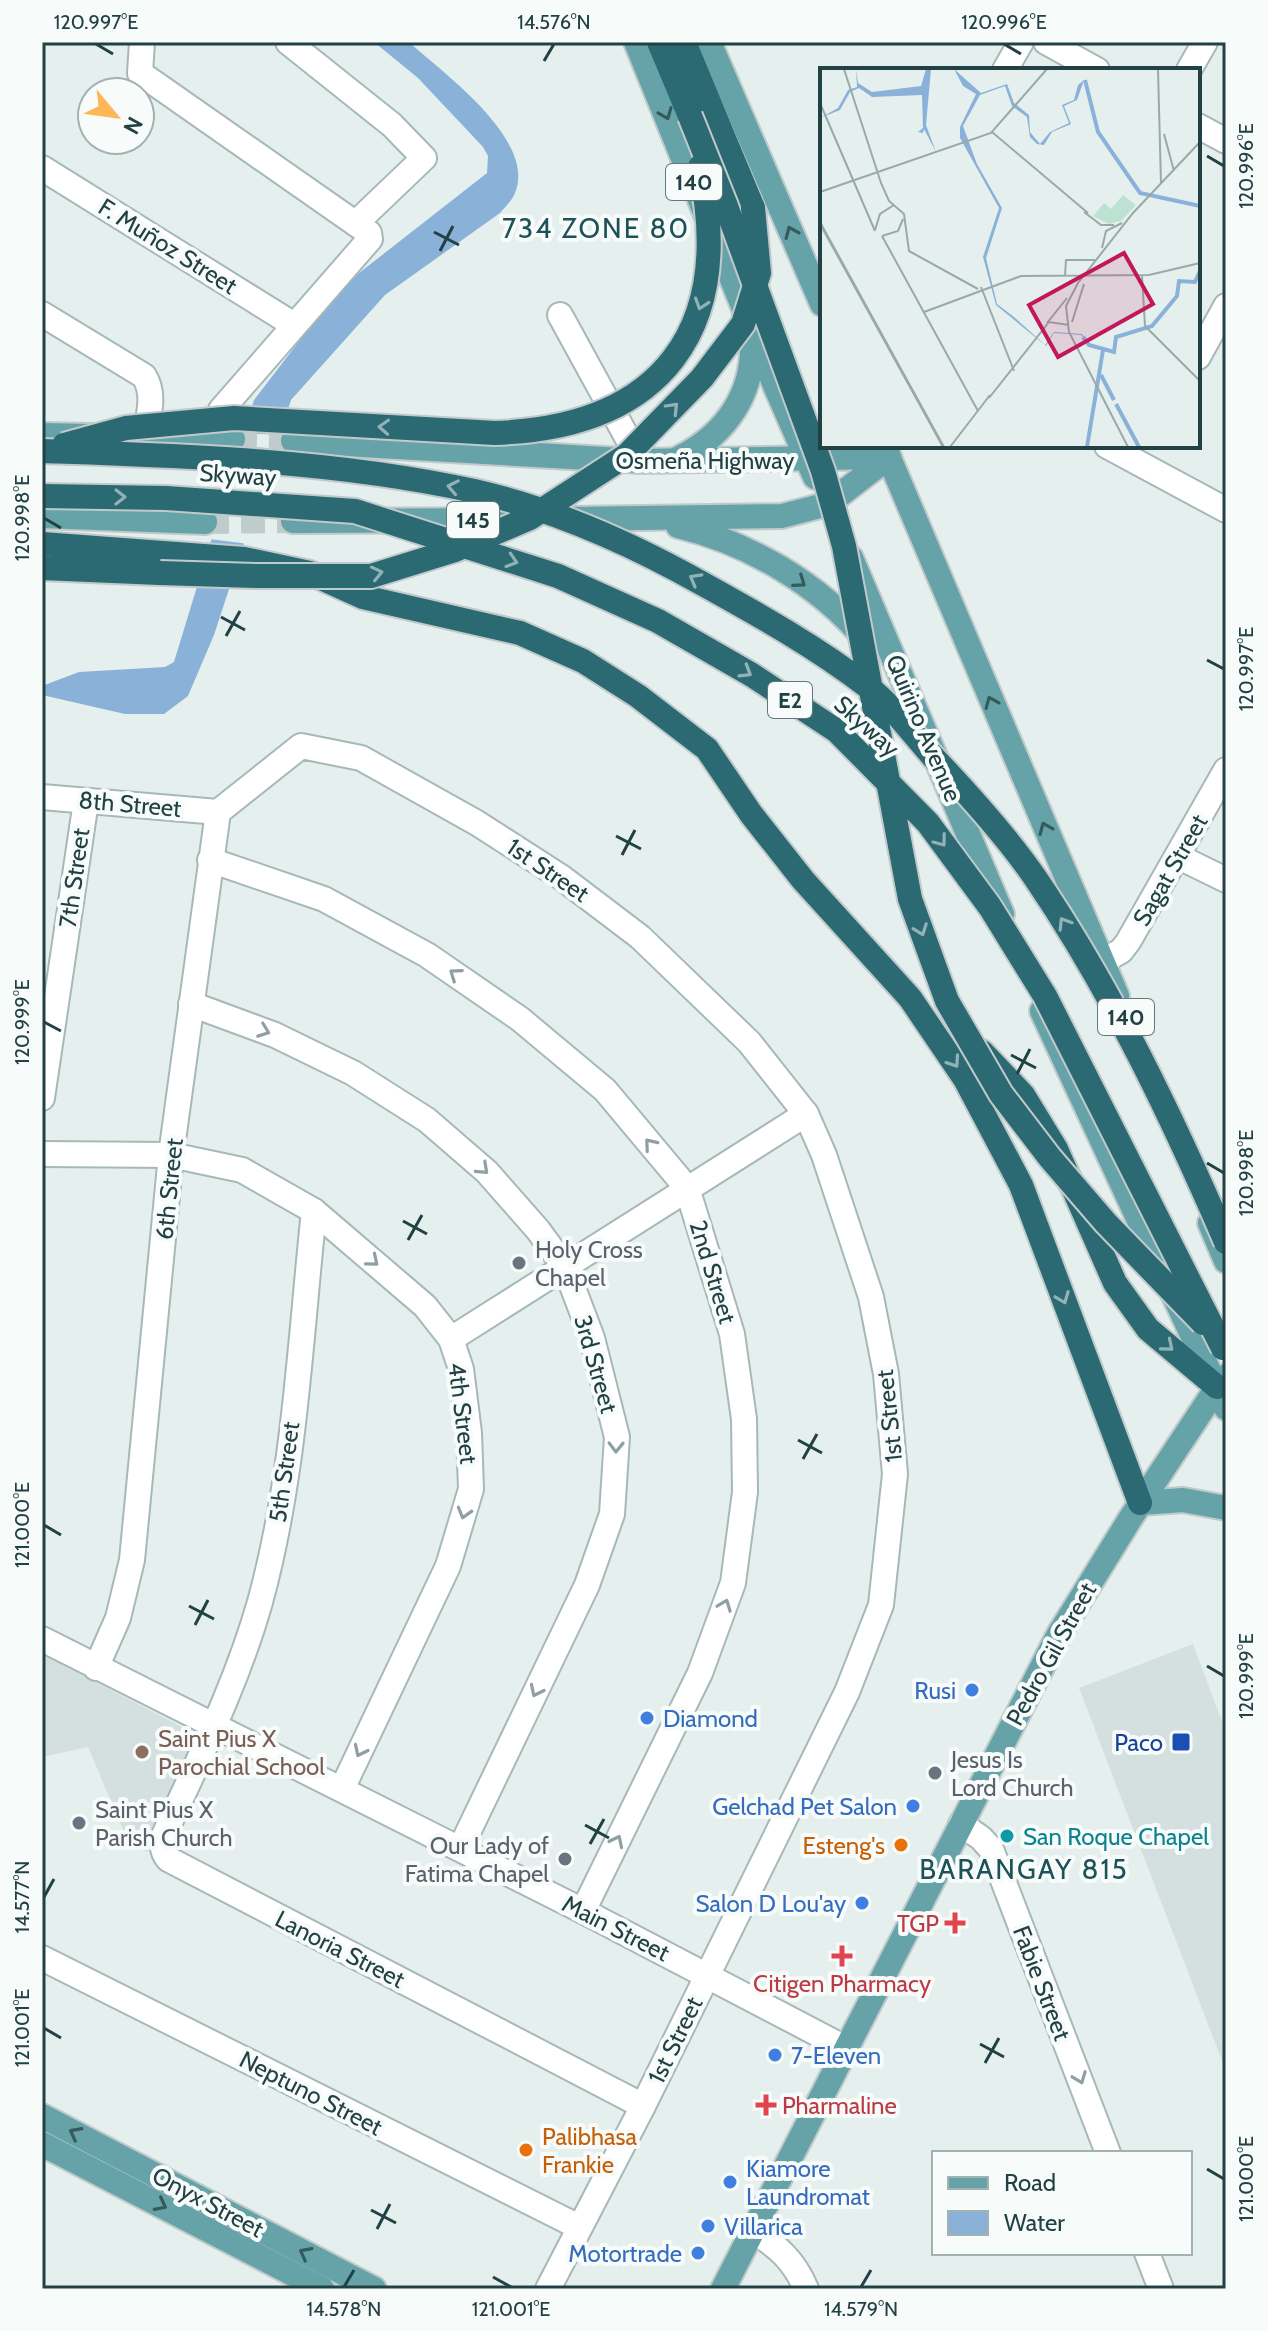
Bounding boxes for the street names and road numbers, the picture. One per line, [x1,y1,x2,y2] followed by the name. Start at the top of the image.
[666,164,722,200] road number: 140
[93,192,243,300] street label: F. Muñoz Street
[616,446,795,475] street label: Osmeña Highway
[198,458,278,492] street label: Skyway
[447,502,499,538] road number: 145
[880,650,968,806] street label: Quirino Avenue
[768,682,812,718] road number: E2
[829,689,905,763] street label: Skyway
[78,785,182,823] street label: 8th Street
[1126,809,1214,931] street label: Sagat Street
[53,826,95,930] street label: 7th Street
[501,832,595,908] street label: 1st Street
[1098,999,1154,1035] road number: 140
[149,1137,189,1241] street label: 6th Street
[684,1217,742,1327] street label: 2nd Street
[568,1312,624,1416] street label: 3rd Street
[442,1361,484,1465] street label: 4th Street
[870,1368,908,1464] street label: 1st Street
[263,1420,305,1524] street label: 5th Street
[1000,1578,1102,1730] street label: Pedro Gil Street
[558,1889,674,1967] street label: Main Street
[270,1904,410,1994] street label: Lanoria Street
[1007,1922,1077,2044] street label: Fabie Street
[642,1992,708,2088] street label: 1st Street
[235,2045,387,2141] street label: Neptuno Street
[147,2161,269,2243] street label: Onyx Street

